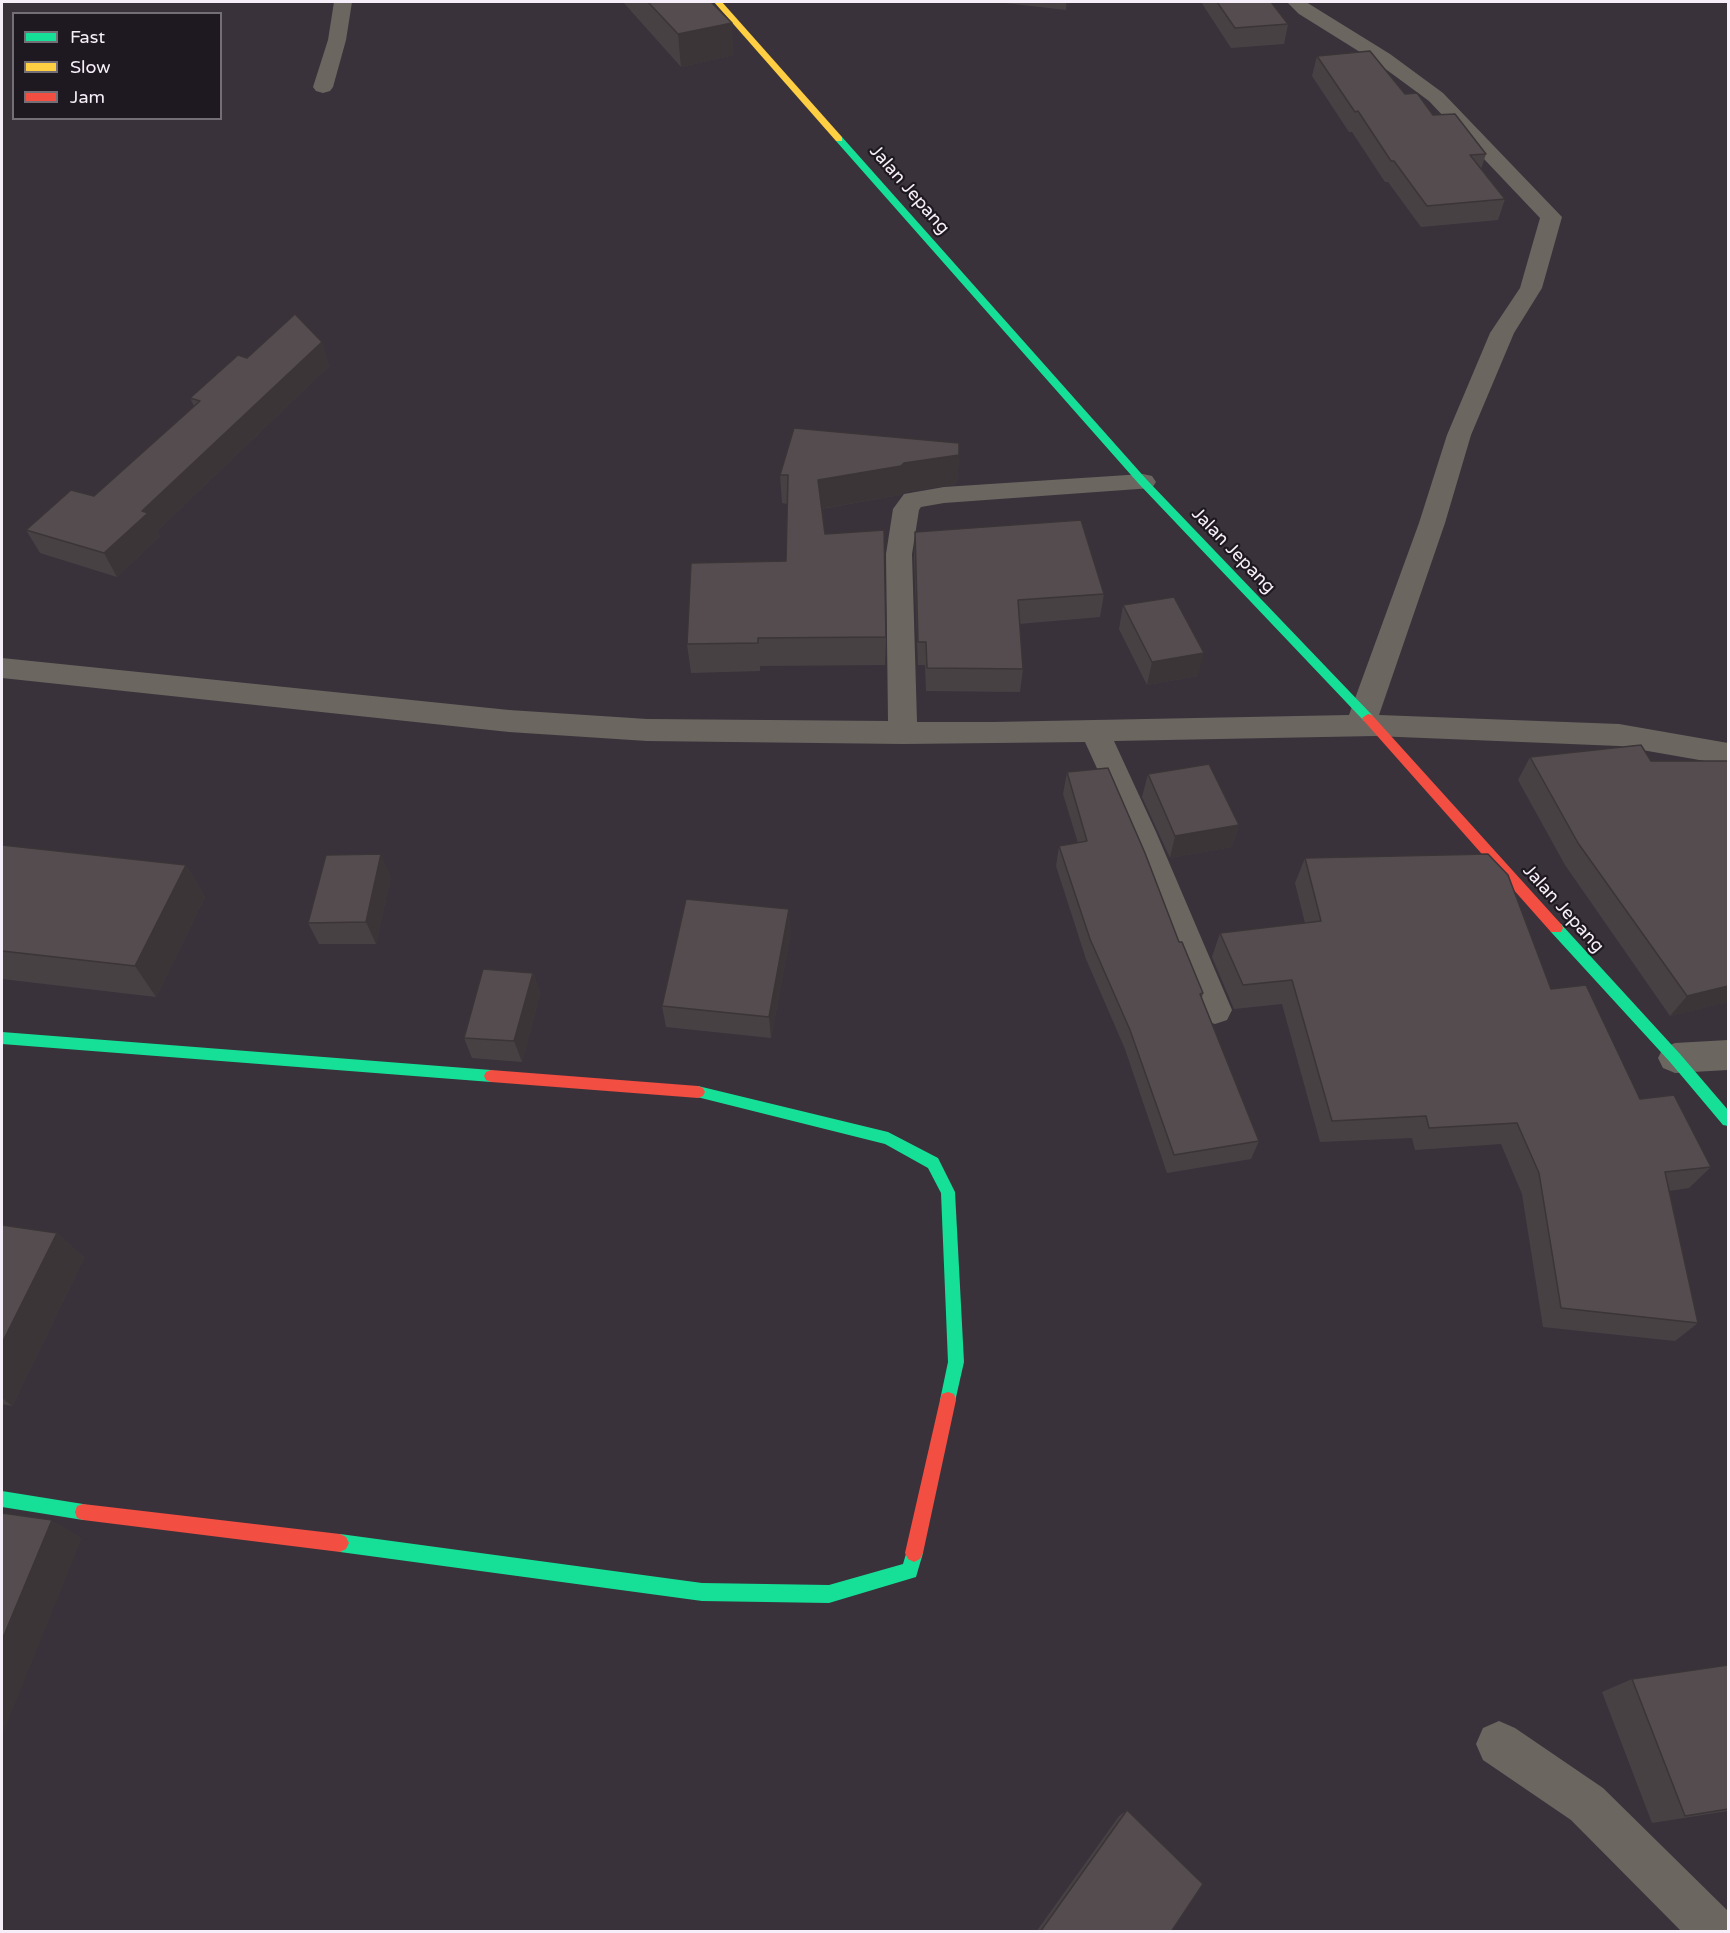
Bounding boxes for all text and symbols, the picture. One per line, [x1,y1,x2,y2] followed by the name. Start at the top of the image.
[12,12,222,120] legend
[70,26,105,48] text: Fast
[70,56,111,78] text: Slow
[70,86,105,108] text: Jam
[864,141,954,239] street label: Jalan Jepang
[1187,504,1279,598] street label: Jalan Jepang
[1518,860,1608,958] street label: Jalan Jepang

